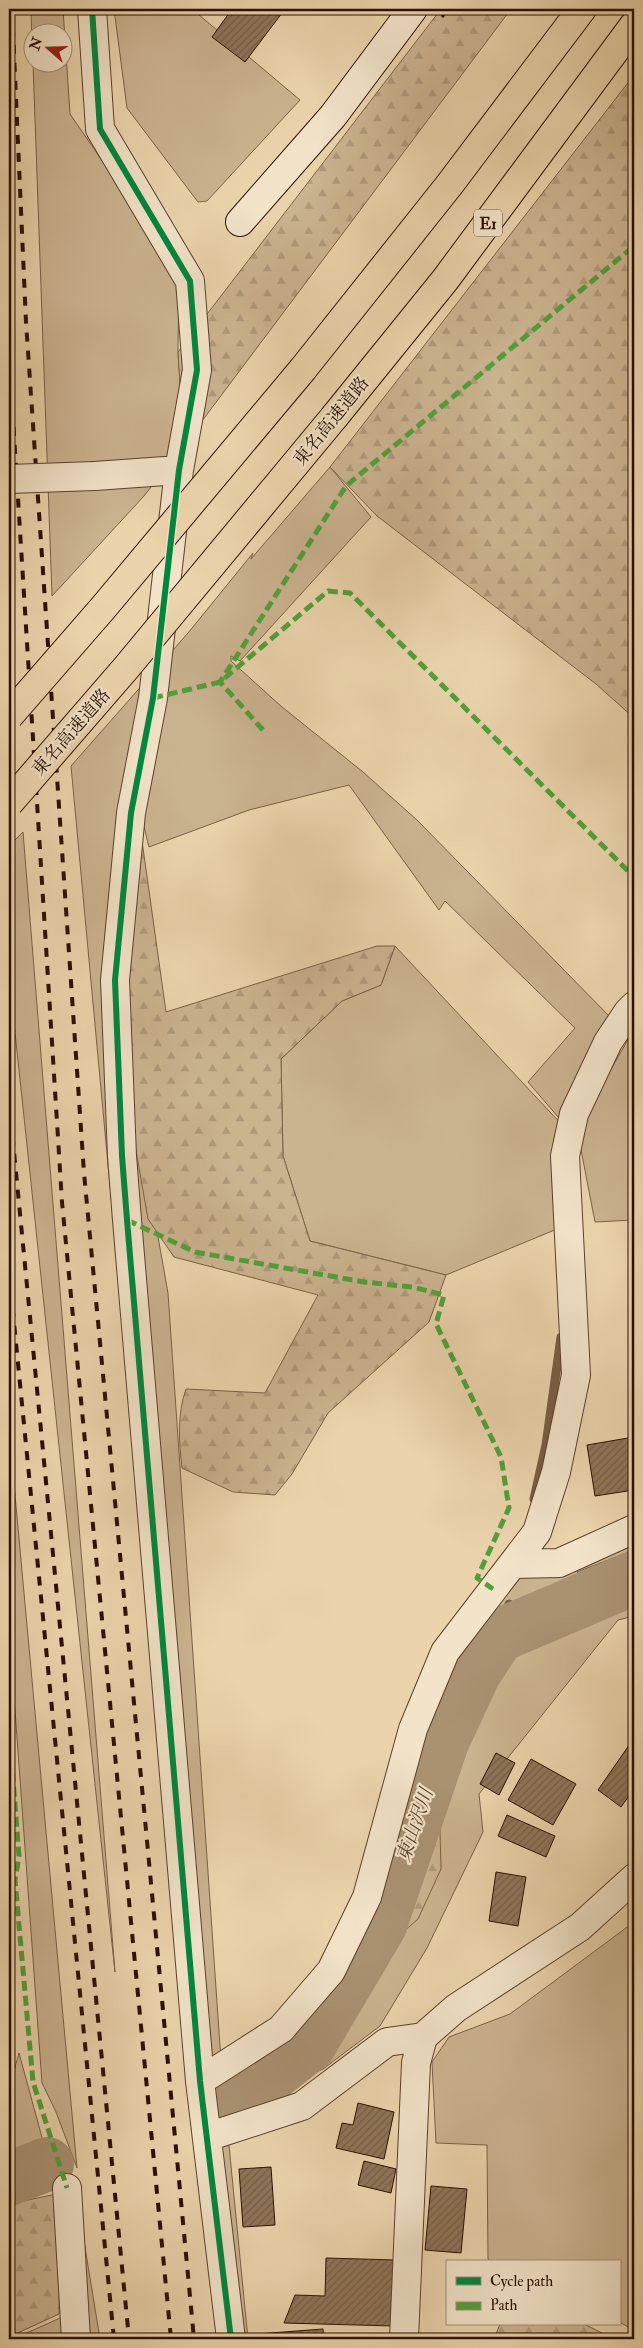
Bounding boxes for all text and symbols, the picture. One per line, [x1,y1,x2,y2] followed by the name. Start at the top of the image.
[22,22,72,72] north arrow
[26,34,47,53] text: N
[474,210,502,237] road number: E1
[288,372,374,471] street label: 東名高速道路
[27,684,115,781] street label: 東名高速道路
[391,1784,439,1865] water label: 東山沢川
[446,2260,620,2326] legend
[490,2272,553,2292] text: Cycle path
[490,2296,517,2315] text: Path

